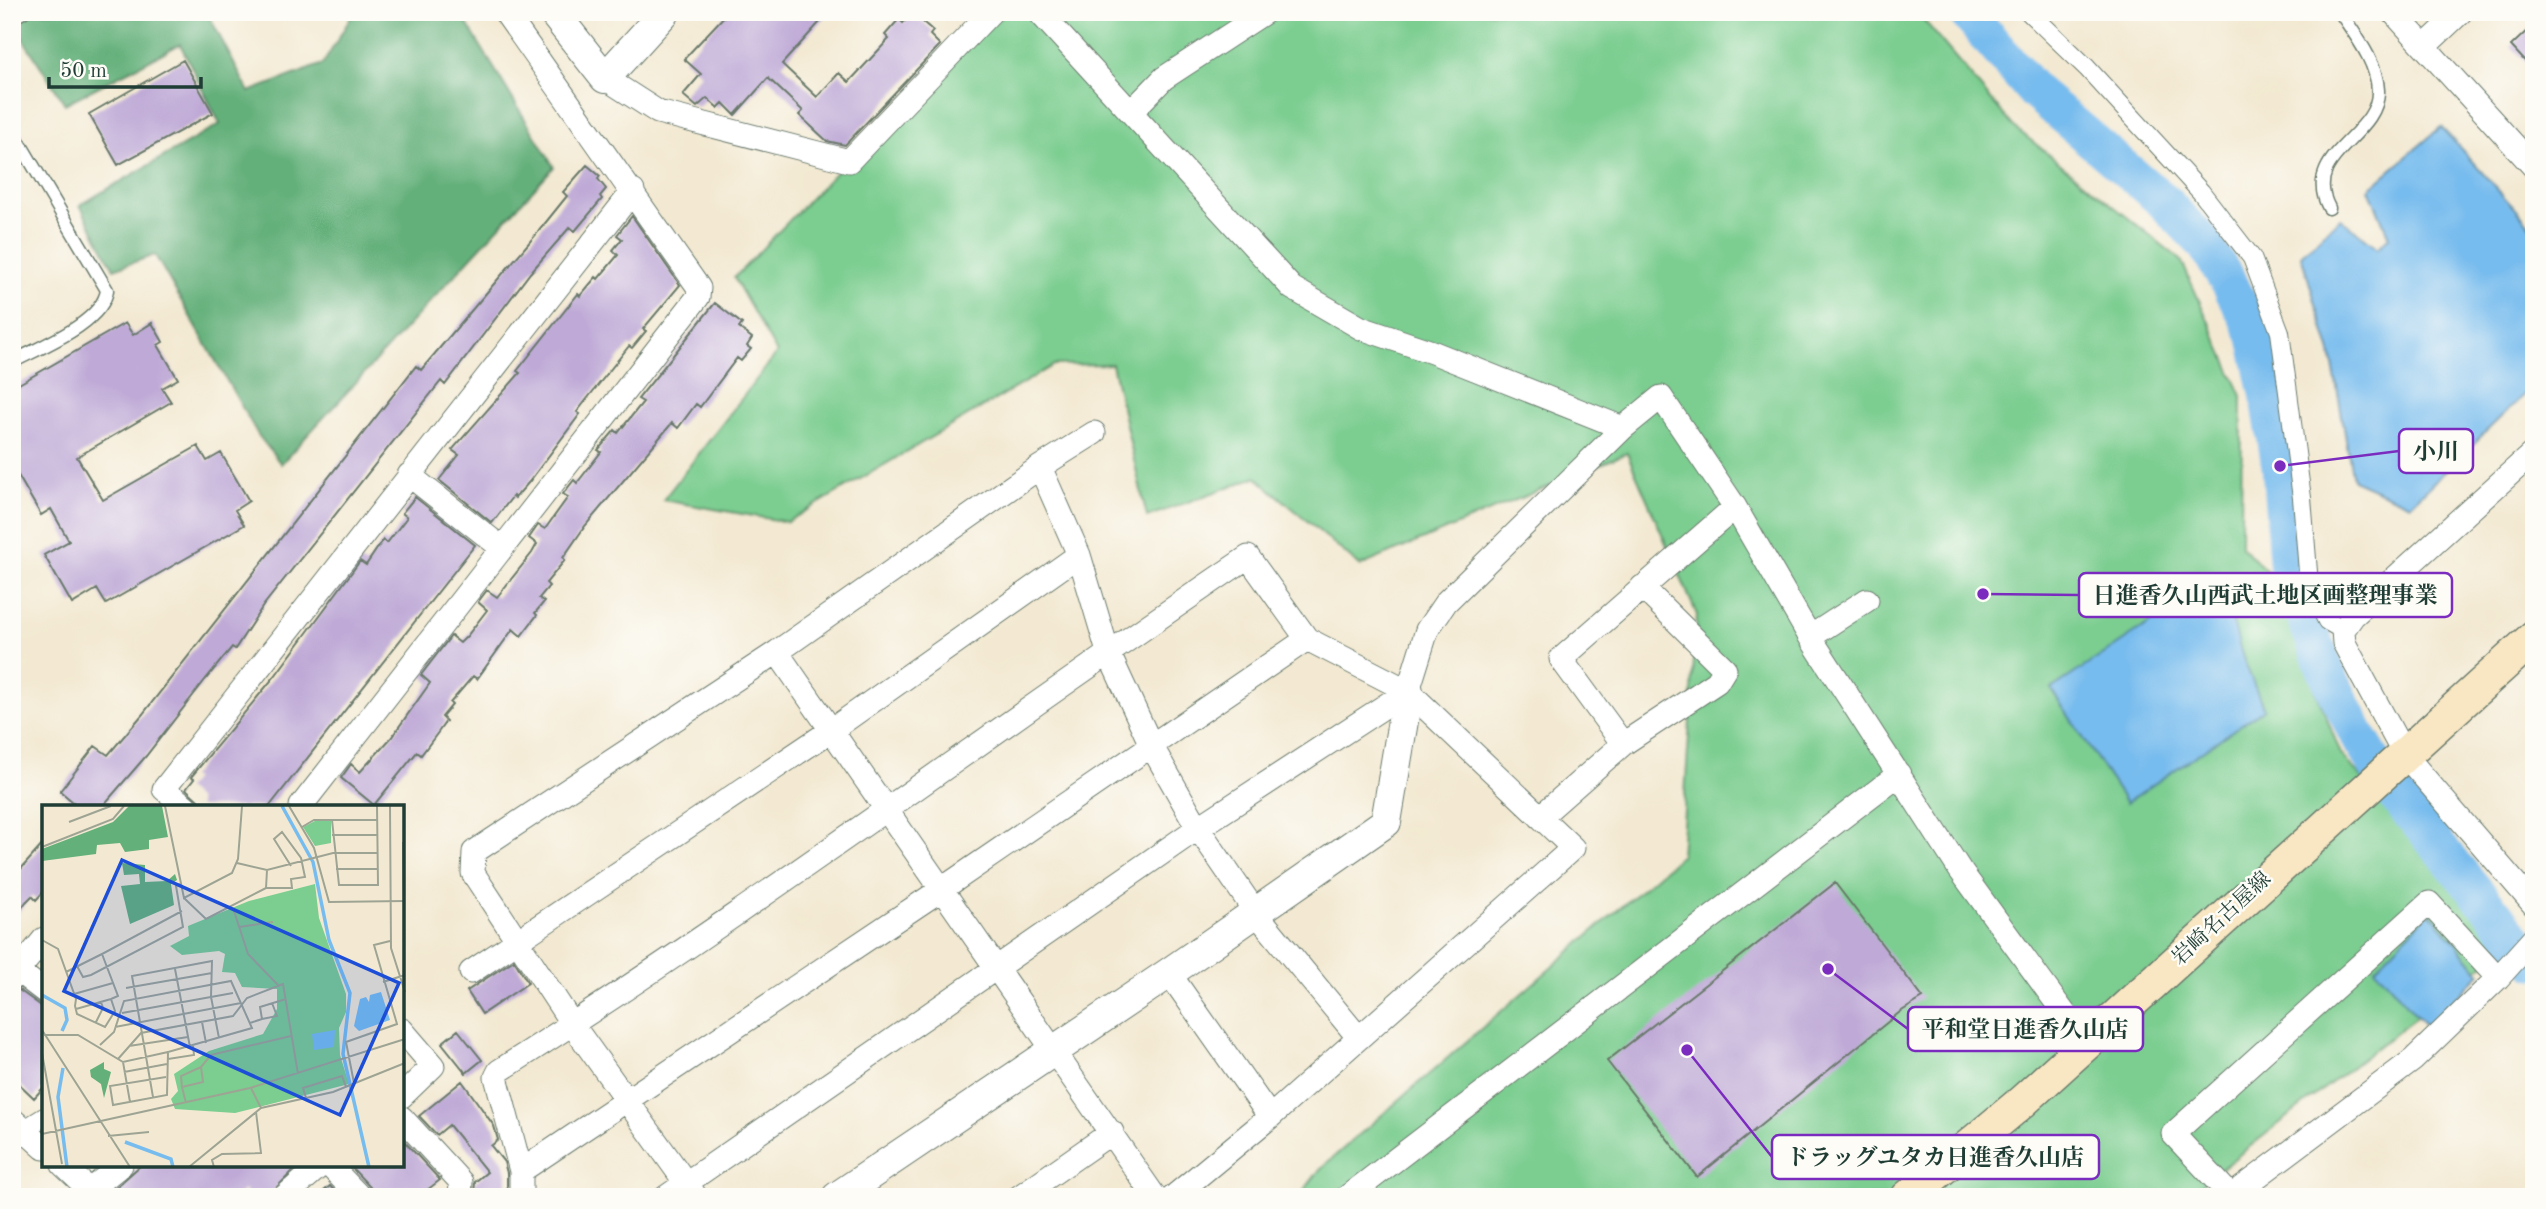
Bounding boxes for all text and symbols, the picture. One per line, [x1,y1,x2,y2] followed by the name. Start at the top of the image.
[49,46,201,90] scale bar
[60,61,107,82] text: 50 m
[2399,429,2473,473] callout: 小川
[2413,439,2459,464] text: 小川
[2079,573,2452,617] callout: 日進香久山西武土地区画整理事業
[2093,583,2438,608] text: 日進香久山西武土地区画整理事業
[42,805,404,1167] inset map
[2167,867,2275,970] street label: 岩崎名古屋線
[1908,1007,2143,1051] callout: 平和堂日進香久山店
[1922,1017,2129,1042] text: 平和堂日進香久山店
[1772,1135,2099,1179] callout: ドラッグユタカ日進香久山店
[1786,1145,2084,1170] text: ドラッグユタカ日進香久山店

